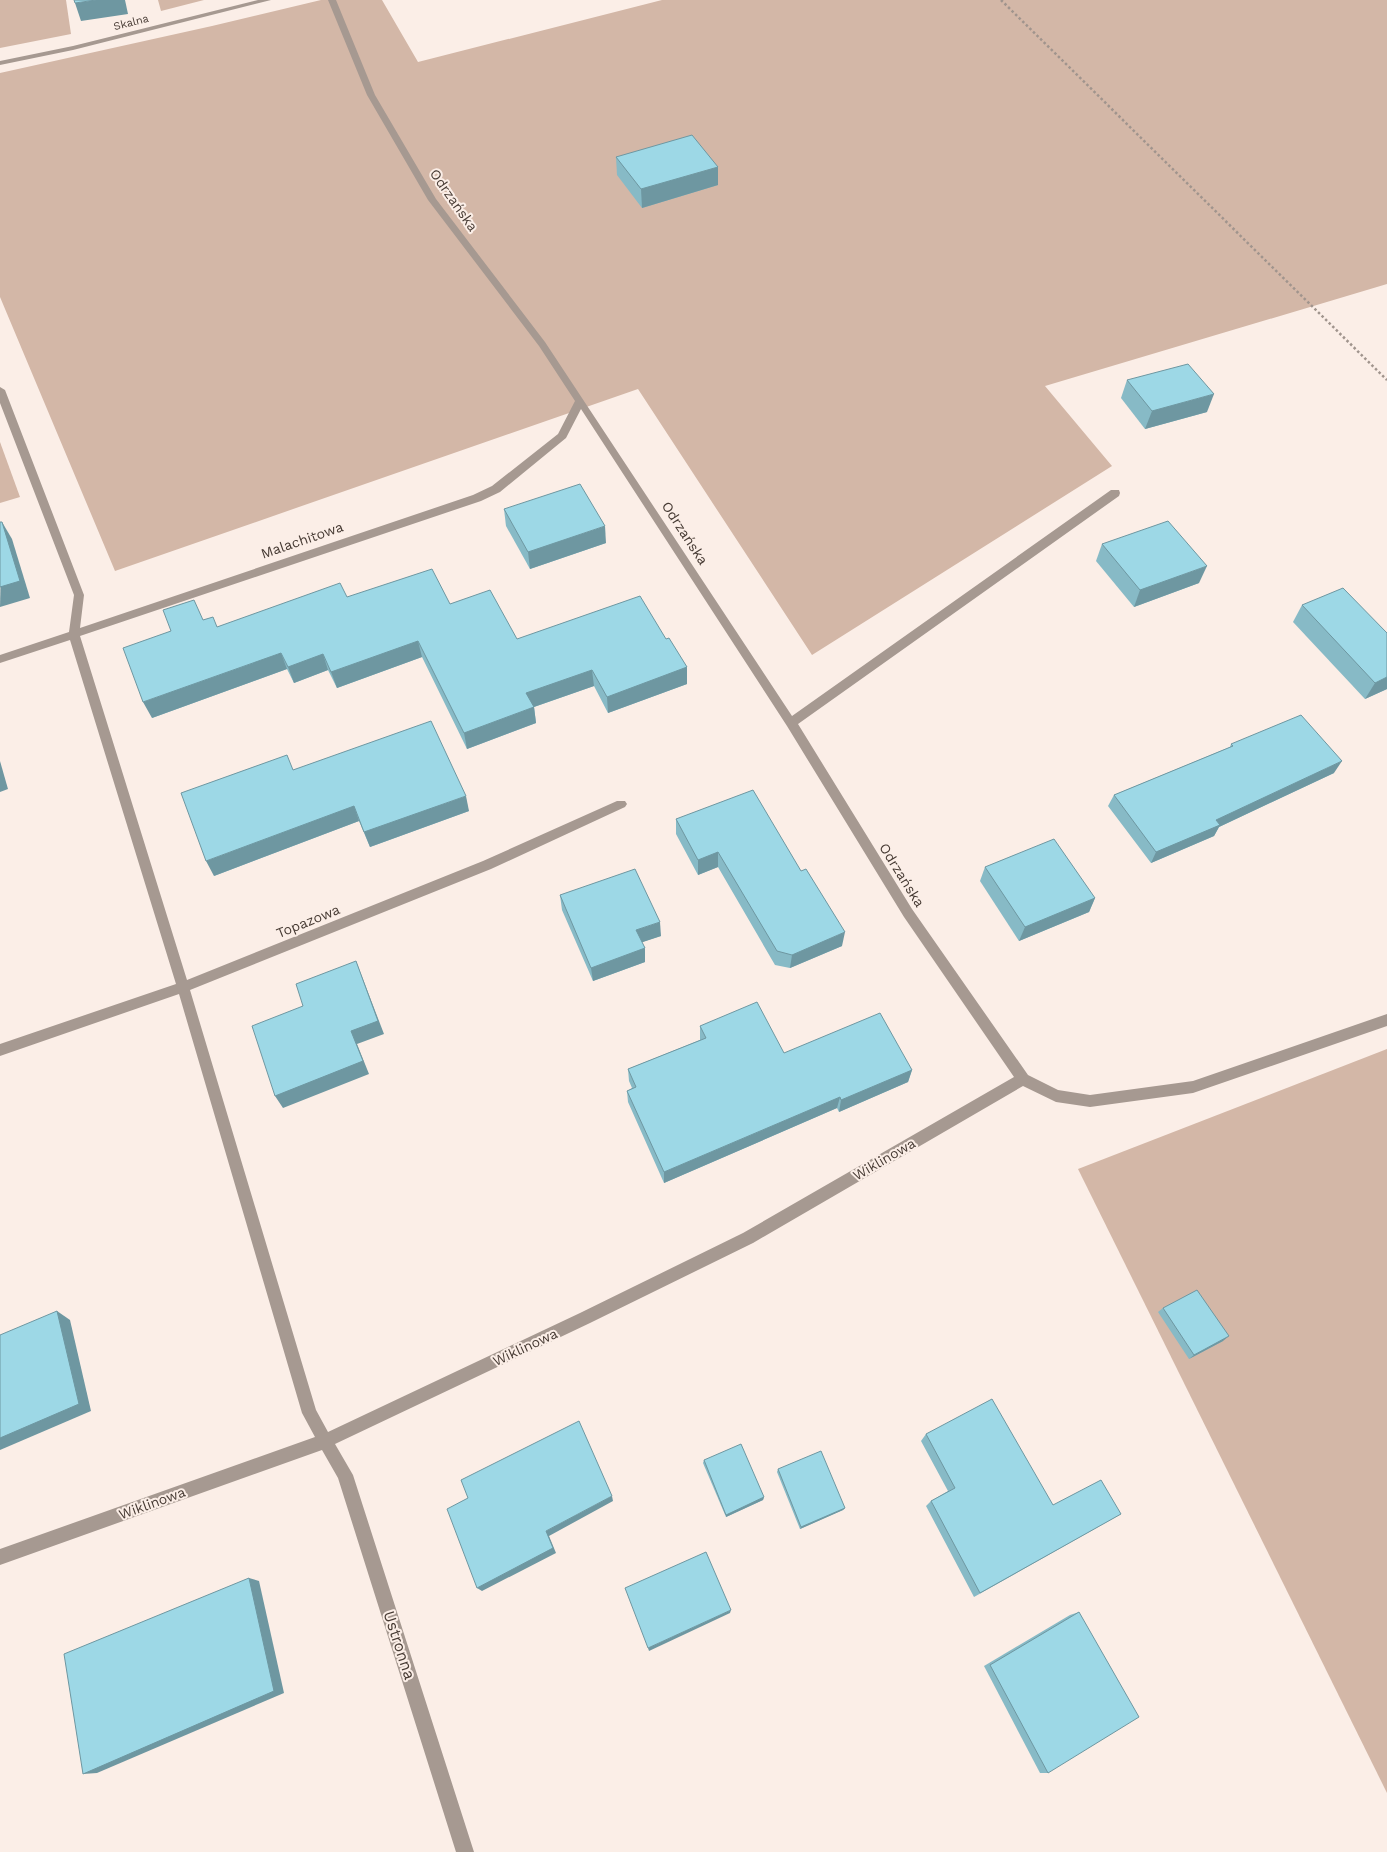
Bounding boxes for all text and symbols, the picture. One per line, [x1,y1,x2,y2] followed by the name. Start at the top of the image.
[112,12,150,33] street label: Skalna
[427,166,481,234] street label: Odrzańska
[659,498,711,568] street label: Odrzańska
[259,518,345,562] street label: Malachitowa
[876,840,928,910] street label: Odrzańska
[274,901,342,941] street label: Topazowa
[850,1135,918,1183] street label: Wiklinowa
[490,1325,560,1369] street label: Wiklinowa
[117,1484,187,1522] street label: Wiklinowa
[380,1608,420,1682] street label: Ustronna

